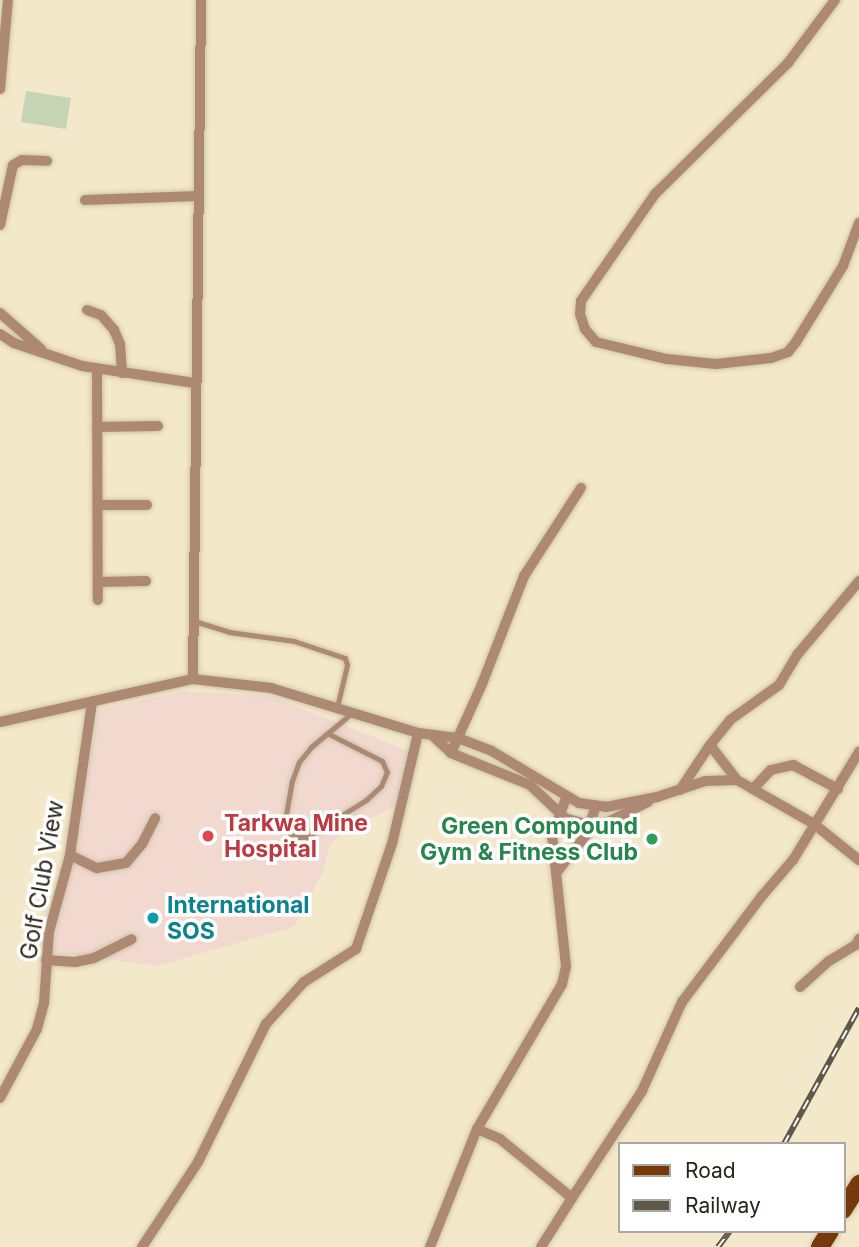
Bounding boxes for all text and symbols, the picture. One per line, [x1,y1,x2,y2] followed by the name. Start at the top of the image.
[14,798,70,962] street label: Golf Club View
[224,809,368,863] place label: Tarkwa Mine Hospital
[420,812,638,866] place label: Green Compound Gym & Fitness Club
[198,826,218,846] marker: Tarkwa Mine Hospital
[644,831,660,847] marker: Green Compound Gym & Fitness Club
[167,891,310,945] place label: International SOS
[145,910,161,926] marker: International SOS
[618,1142,845,1233] legend
[685,1158,736,1183] text: Road
[685,1193,761,1218] text: Railway

